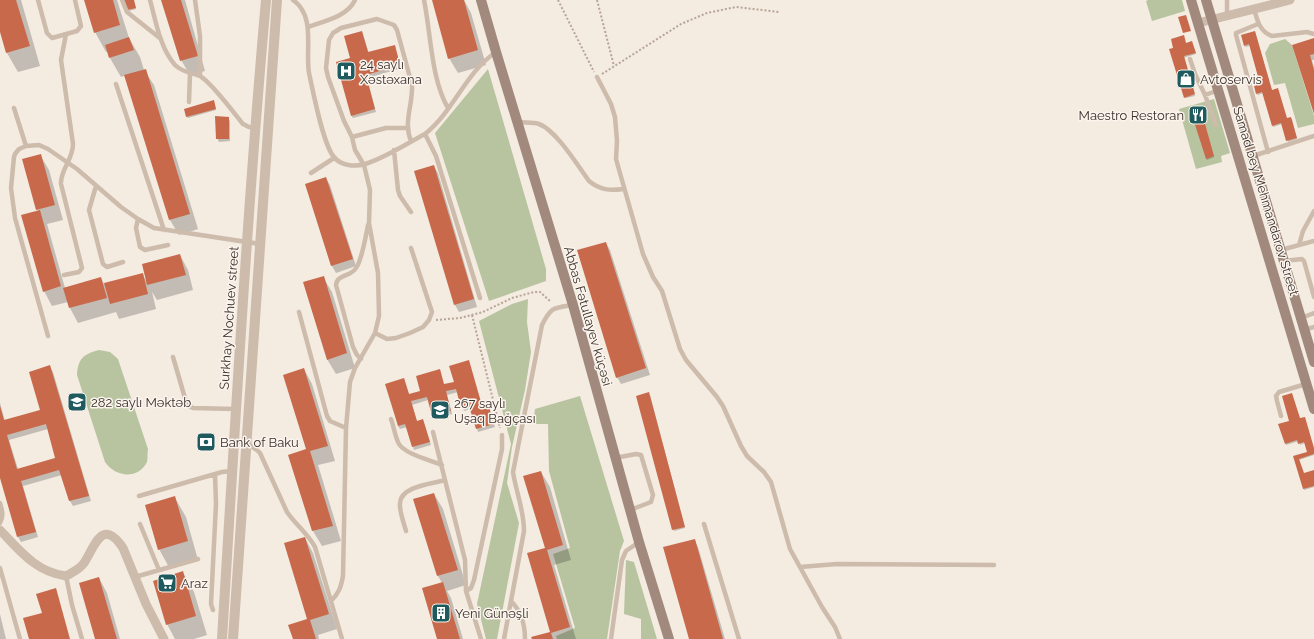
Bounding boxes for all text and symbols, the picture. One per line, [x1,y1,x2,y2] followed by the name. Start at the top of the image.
[360,57,422,87] place label: 24 saylı Xəstəxana
[335,60,357,82] hospital icon: 24 saylı Xəstəxana
[1175,68,1197,90] shop icon: Avtoservis
[1200,72,1262,87] place label: Avtoservis
[1187,104,1209,126] restaurant icon: Maestro Restoran
[1230,105,1302,298] street label: Samad bey Mehmandarov Street
[1079,108,1184,123] place label: Maestro Restoran
[561,244,615,388] street label: Abbas Fətullayev küçəsi
[217,245,242,390] street label: Surkhay Nochuev street
[66,391,88,413] school or university icon: 282 saylı Məktəb
[91,395,191,410] place label: 282 saylı Məktəb
[454,396,535,426] place label: 267 saylı Uşaq Bağçası
[429,399,451,421] school or university icon: 267 saylı Uşaq Bağçası
[195,431,217,453] bank icon: Bank of Baku
[220,435,299,450] place label: Bank of Baku
[156,572,178,594] supermarket icon: Araz
[181,576,208,591] place label: Araz
[430,602,452,624] building icon: Yeni Günəşli
[455,606,529,621] place label: Yeni Günəşli

